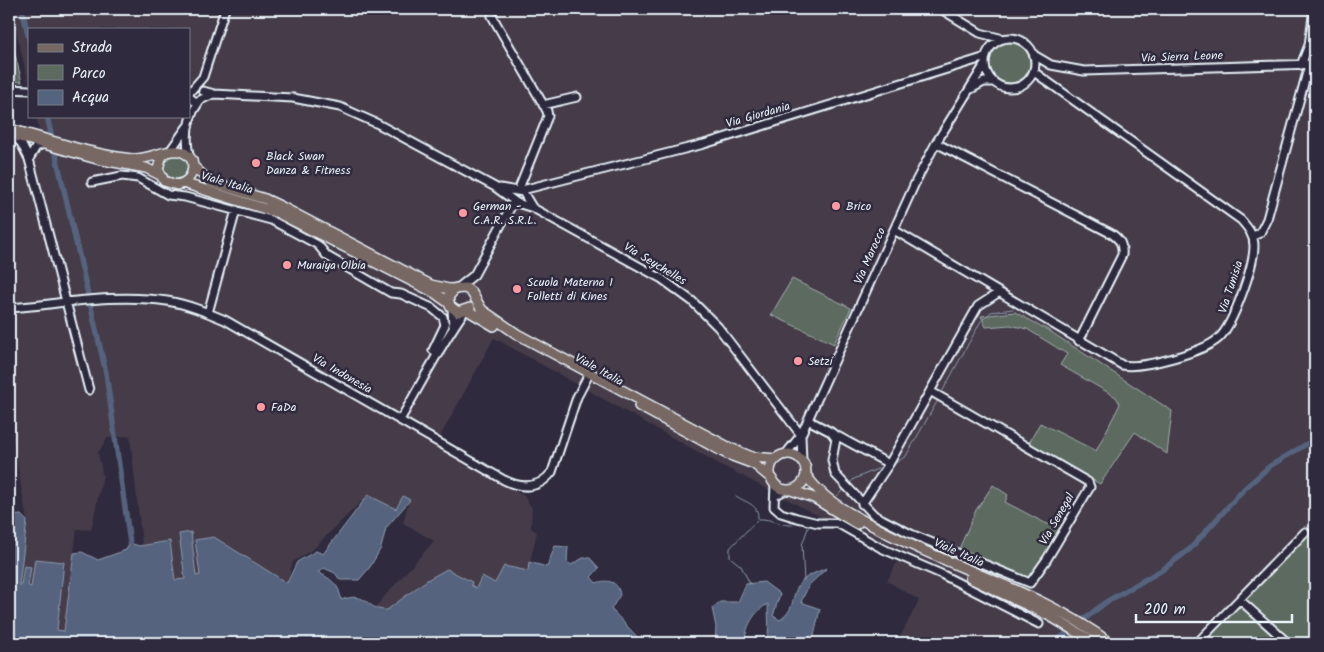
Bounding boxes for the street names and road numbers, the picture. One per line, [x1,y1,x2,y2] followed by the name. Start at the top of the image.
[1141,46,1224,68] street label: Via Sierra Leone
[724,97,793,133] street label: Via Giordania
[199,167,256,200] street label: Viale Italia
[849,225,891,287] street label: Via Marocco
[620,238,690,290] street label: Via Seychelles
[1214,258,1249,316] street label: Via Tunisia
[308,349,376,399] street label: Via Indonesia
[571,349,627,391] street label: Viale Italia
[1034,489,1080,549] street label: Via Senegal
[931,533,988,573] street label: Viale Italia

